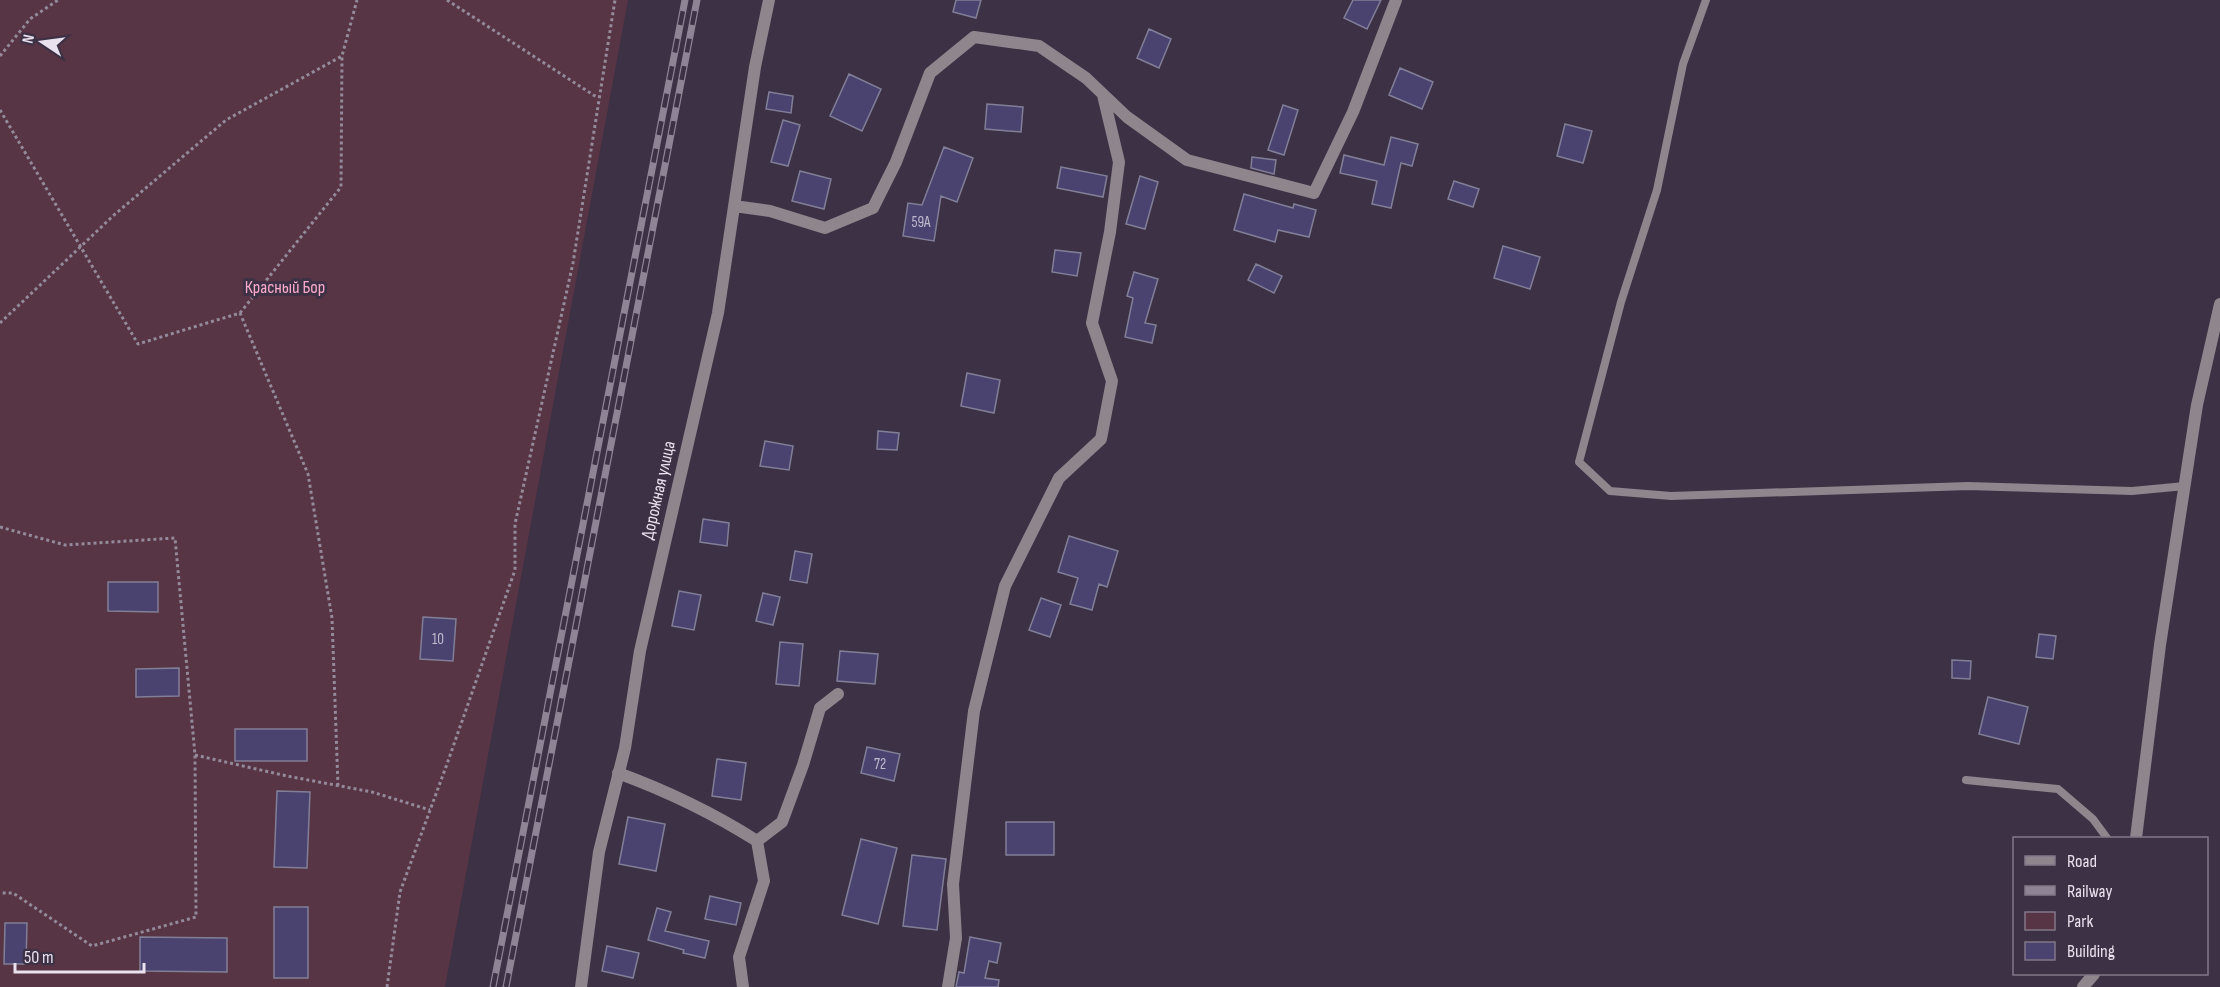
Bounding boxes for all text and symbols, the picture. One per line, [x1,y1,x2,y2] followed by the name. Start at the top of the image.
[12,12,72,72] north arrow
[19,33,39,45] text: N
[911,213,931,232] house number: 59А
[245,277,325,298] park label: Красный Бор
[637,439,680,541] street label: Дорожная улица
[432,630,444,649] house number: 10
[874,755,886,774] house number: 72
[2013,837,2208,975] legend
[2067,851,2097,872] text: Road
[2067,881,2112,902] text: Railway
[2067,911,2093,932] text: Park
[15,936,144,974] scale bar
[2067,941,2115,962] text: Building
[24,947,54,968] text: 50 m

